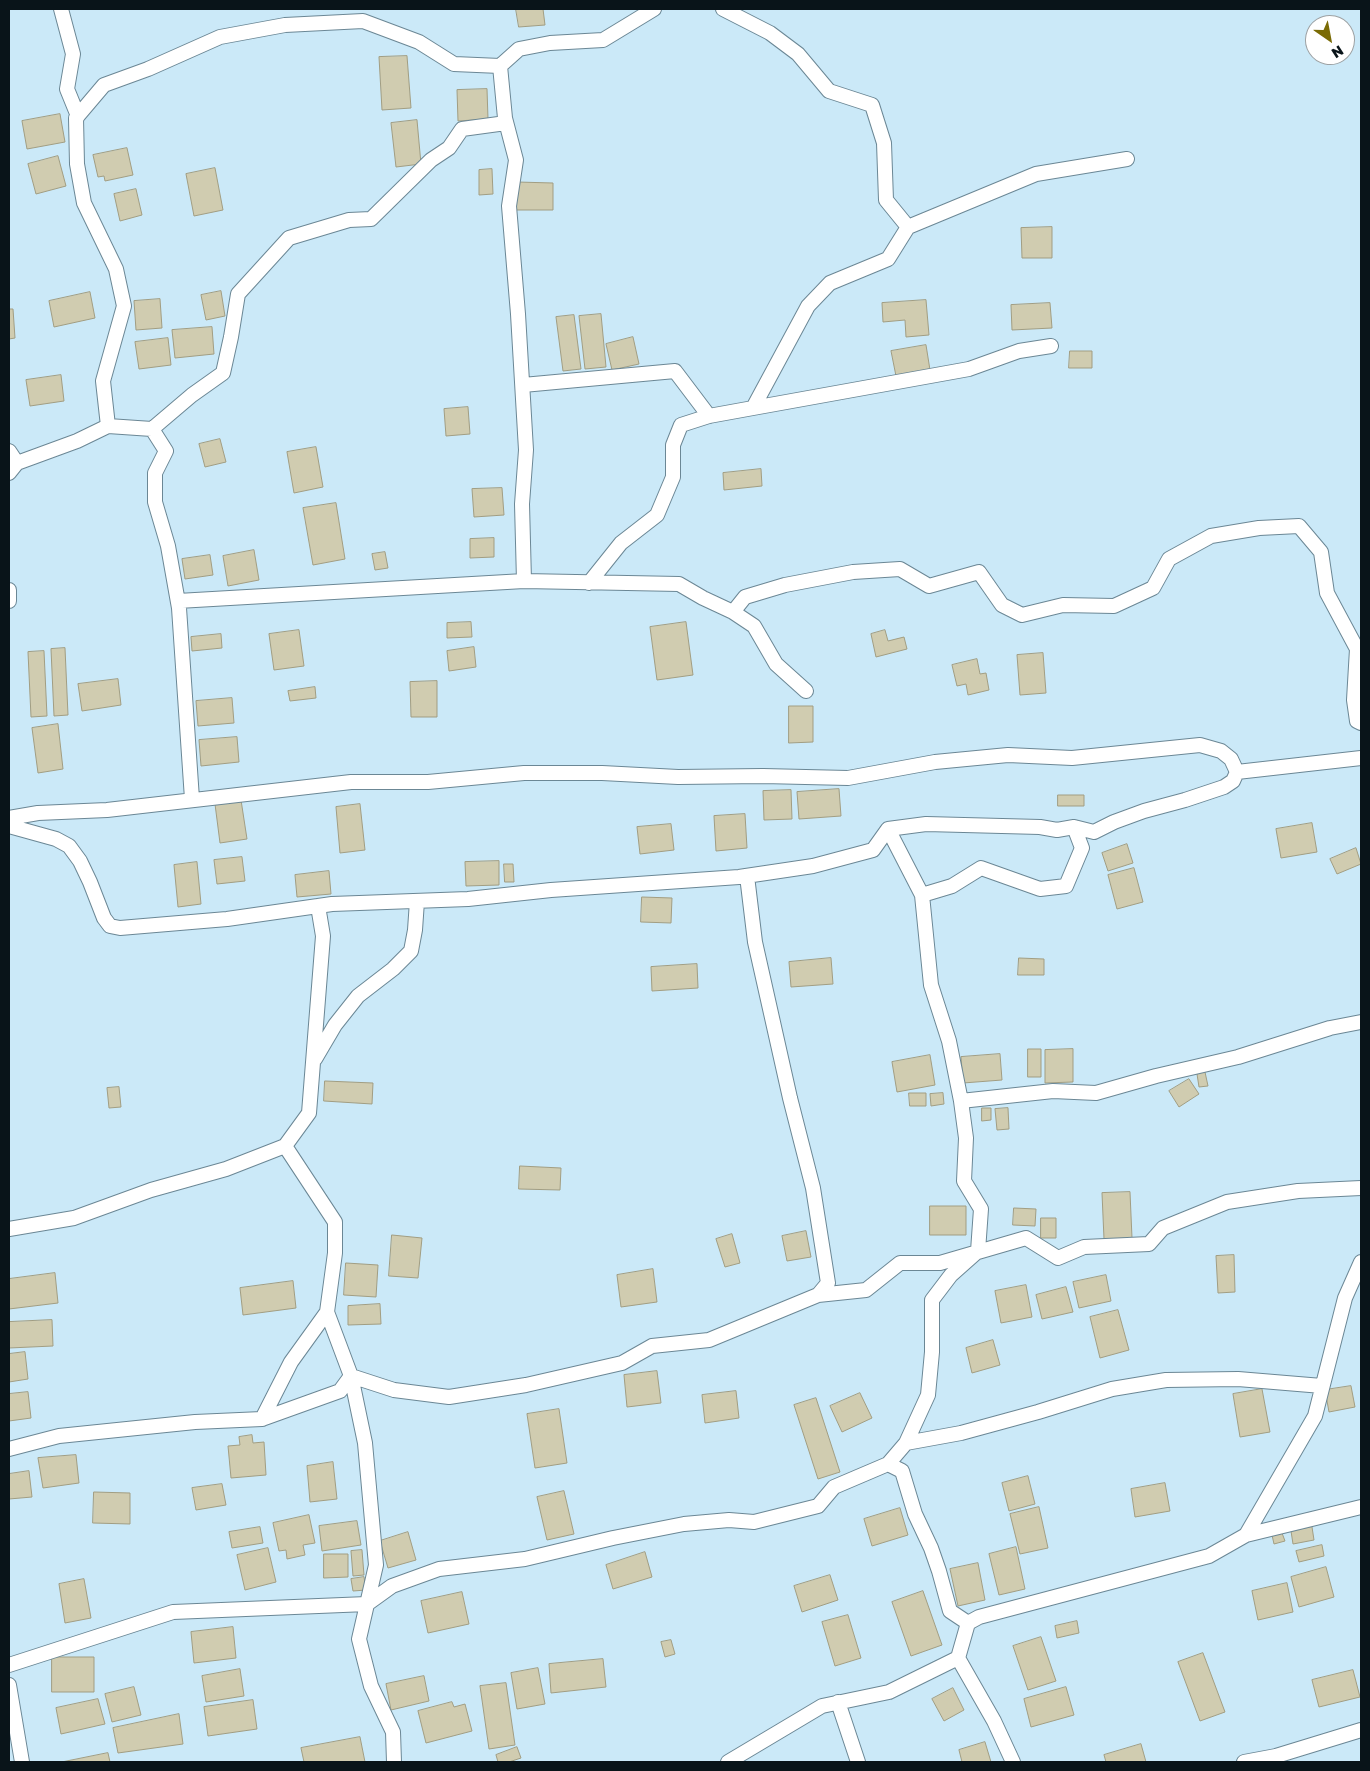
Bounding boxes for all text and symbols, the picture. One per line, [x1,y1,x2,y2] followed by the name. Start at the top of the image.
[1305,15,1355,65] north arrow
[1329,42,1347,62] text: N

